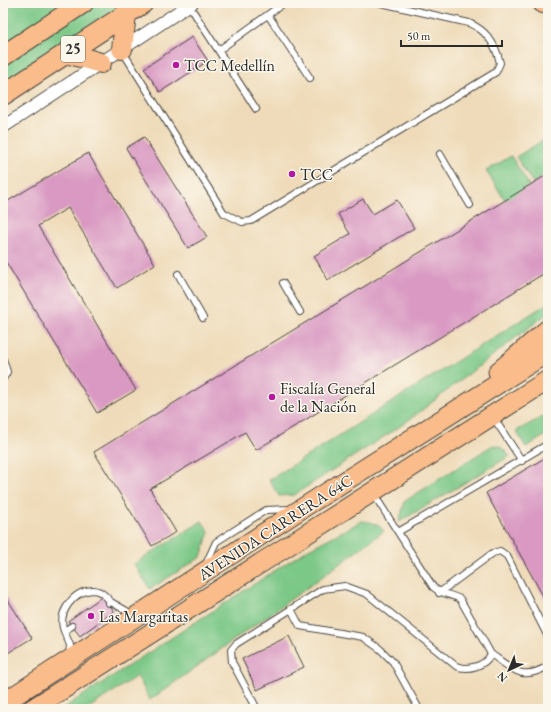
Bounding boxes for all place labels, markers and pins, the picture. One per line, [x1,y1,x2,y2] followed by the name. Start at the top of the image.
[184,55,275,76] place label: TCC Medellín
[171,60,181,70] marker: TCC Medellín
[300,164,333,185] place label: TCC
[287,169,297,179] marker: TCC
[280,378,376,417] place label: Fiscalía General de la Nación
[267,392,277,402] marker: Fiscalía General de la Nación
[99,606,188,627] place label: Las Margaritas
[86,611,96,621] marker: Las Margaritas

